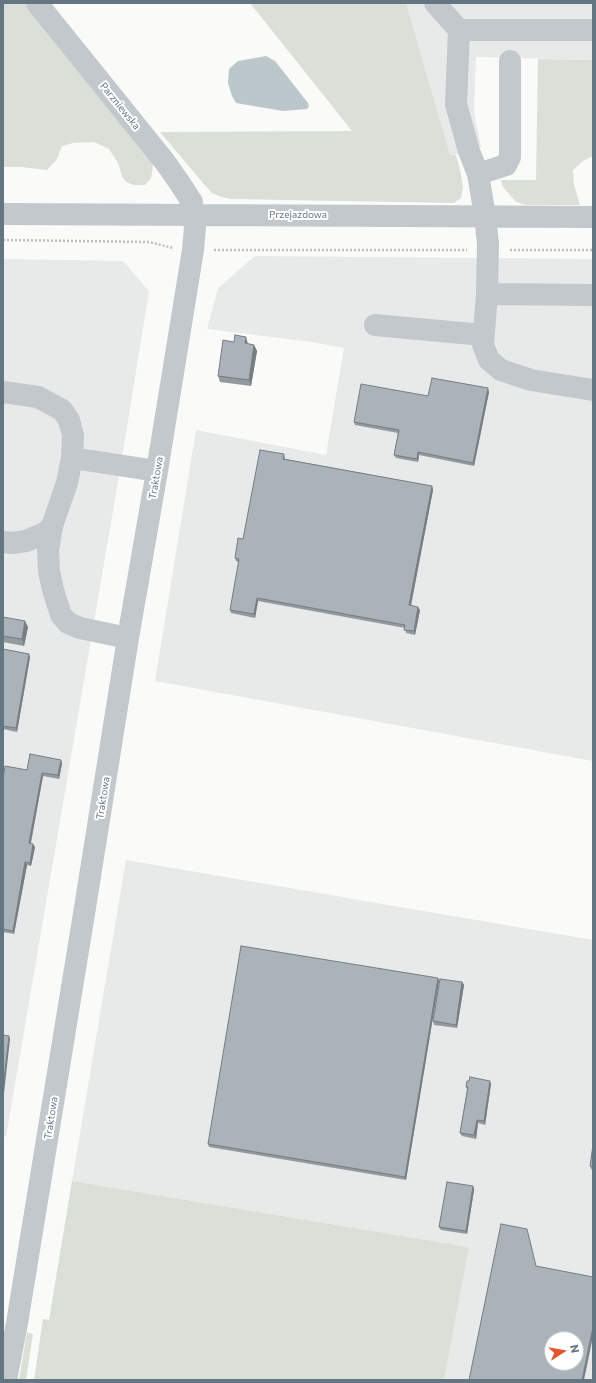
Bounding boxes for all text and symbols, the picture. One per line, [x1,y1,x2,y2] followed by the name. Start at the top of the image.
[97,80,143,132] street label: Parzniewska
[269,209,327,221] street label: Przejazdowa
[146,456,166,500] street label: Traktowa
[94,776,112,820] street label: Traktowa
[42,1096,60,1140] street label: Traktowa
[544,1331,584,1371] north arrow
[568,1343,582,1354] text: N

